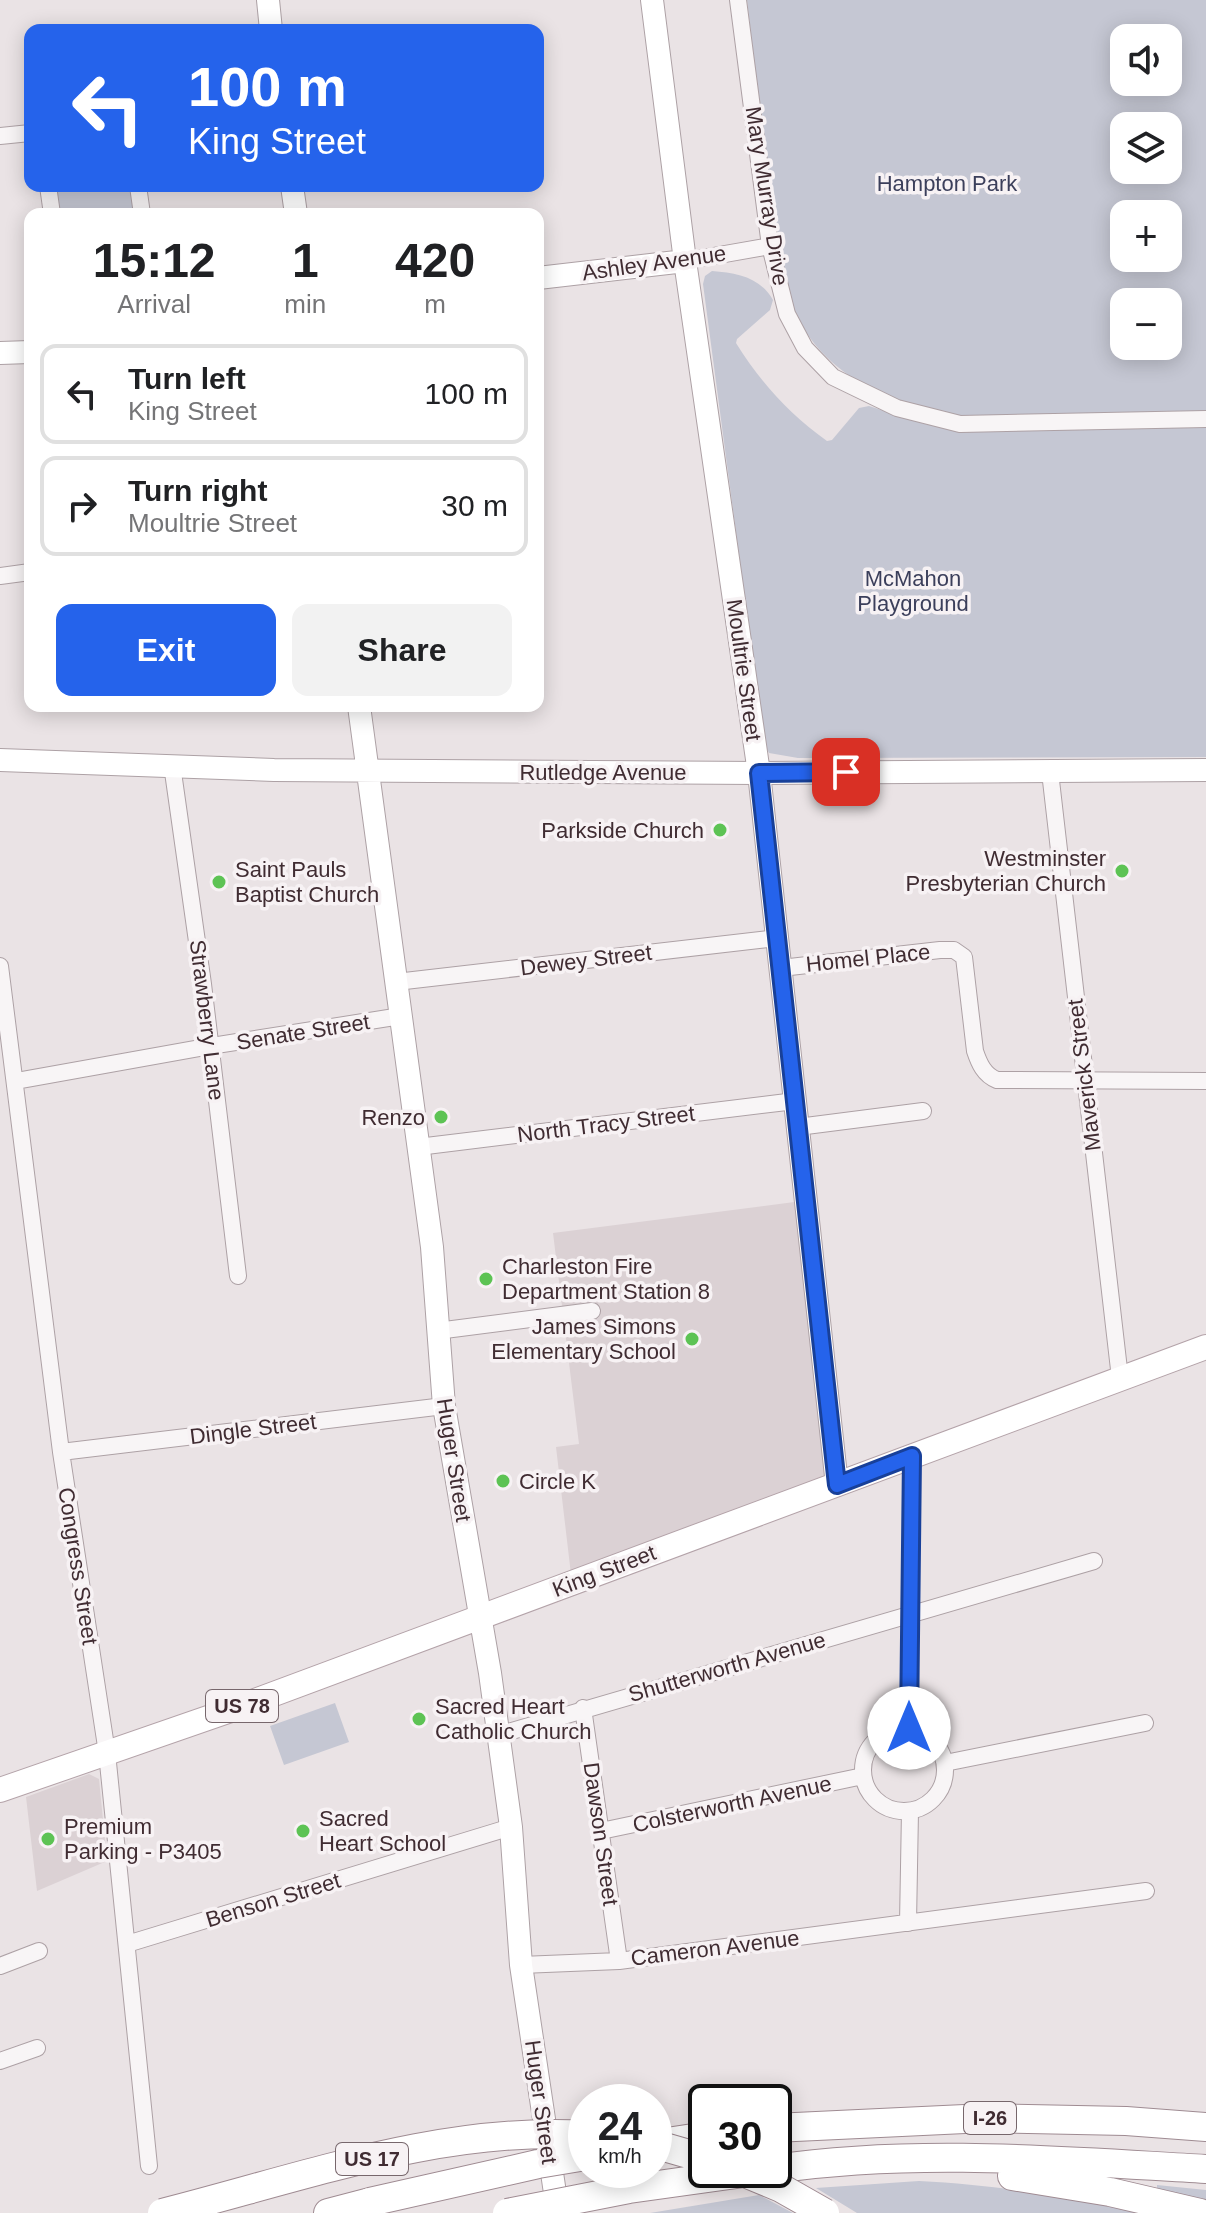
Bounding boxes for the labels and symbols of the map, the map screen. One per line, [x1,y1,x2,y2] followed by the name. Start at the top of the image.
[741,105,793,287] street label: Mary Murray Drive
[877,171,1018,196] park label: Hampton Park
[580,241,728,285] street label: Ashley Avenue
[857,566,969,616] park label: McMahon Playground
[722,597,766,743] street label: Moultrie Street
[812,738,880,806] pin
[519,760,687,785] street label: Rutledge Avenue
[541,818,704,843] place label: Parkside Church
[711,821,729,839] marker: Parkside Church
[905,846,1106,896] place label: Westminster Presbyterian Church
[235,857,379,907] place label: Saint Pauls Baptist Church
[1113,862,1131,880] marker: Westminster Presbyterian Church
[210,873,228,891] marker: Saint Pauls Baptist Church
[185,938,229,1102] street label: Strawberry Lane
[805,939,931,977] street label: Homel Place
[519,940,653,980] street label: Dewey Street
[1062,998,1106,1152] street label: Maverick Street
[235,1009,371,1055] street label: Senate Street
[516,1101,696,1147] street label: North Tracy Street
[361,1105,425,1130] place label: Renzo
[432,1108,450,1126] marker: Renzo
[502,1254,710,1304] place label: Charleston Fire Department Station 8
[477,1270,495,1288] marker: Charleston Fire Department Station 8
[491,1314,676,1364] place label: James Simons Elementary School
[683,1330,701,1348] marker: James Simons Elementary School
[432,1396,476,1524] street label: Huger Street
[188,1409,318,1449] street label: Dingle Street
[519,1469,596,1494] place label: Circle K
[494,1472,512,1490] marker: Circle K
[53,1486,103,1646] street label: Congress Street
[549,1540,659,1602] street label: King Street
[626,1627,828,1707] street label: Shutterworth Avenue
[867,1686,951,1770] position arrow
[206,1690,278,1722] road number: US 78
[435,1694,592,1744] place label: Sacred Heart Catholic Church
[410,1710,428,1728] marker: Sacred Heart Catholic Church
[579,1761,623,1907] street label: Dawson Street
[630,1771,834,1837] street label: Colsterworth Avenue
[319,1806,446,1856] place label: Sacred Heart School
[64,1814,222,1864] place label: Premium Parking - P3405
[294,1822,312,1840] marker: Sacred Heart School
[39,1830,57,1848] marker: Premium Parking - P3405
[203,1868,343,1932] street label: Benson Street
[629,1925,801,1971] street label: Cameron Avenue
[520,2039,562,2165] street label: Huger Street
[688,2084,792,2188] speed limit sign: 30
[964,2102,1016,2134] road number: I-26
[336,2143,408,2175] road number: US 17

